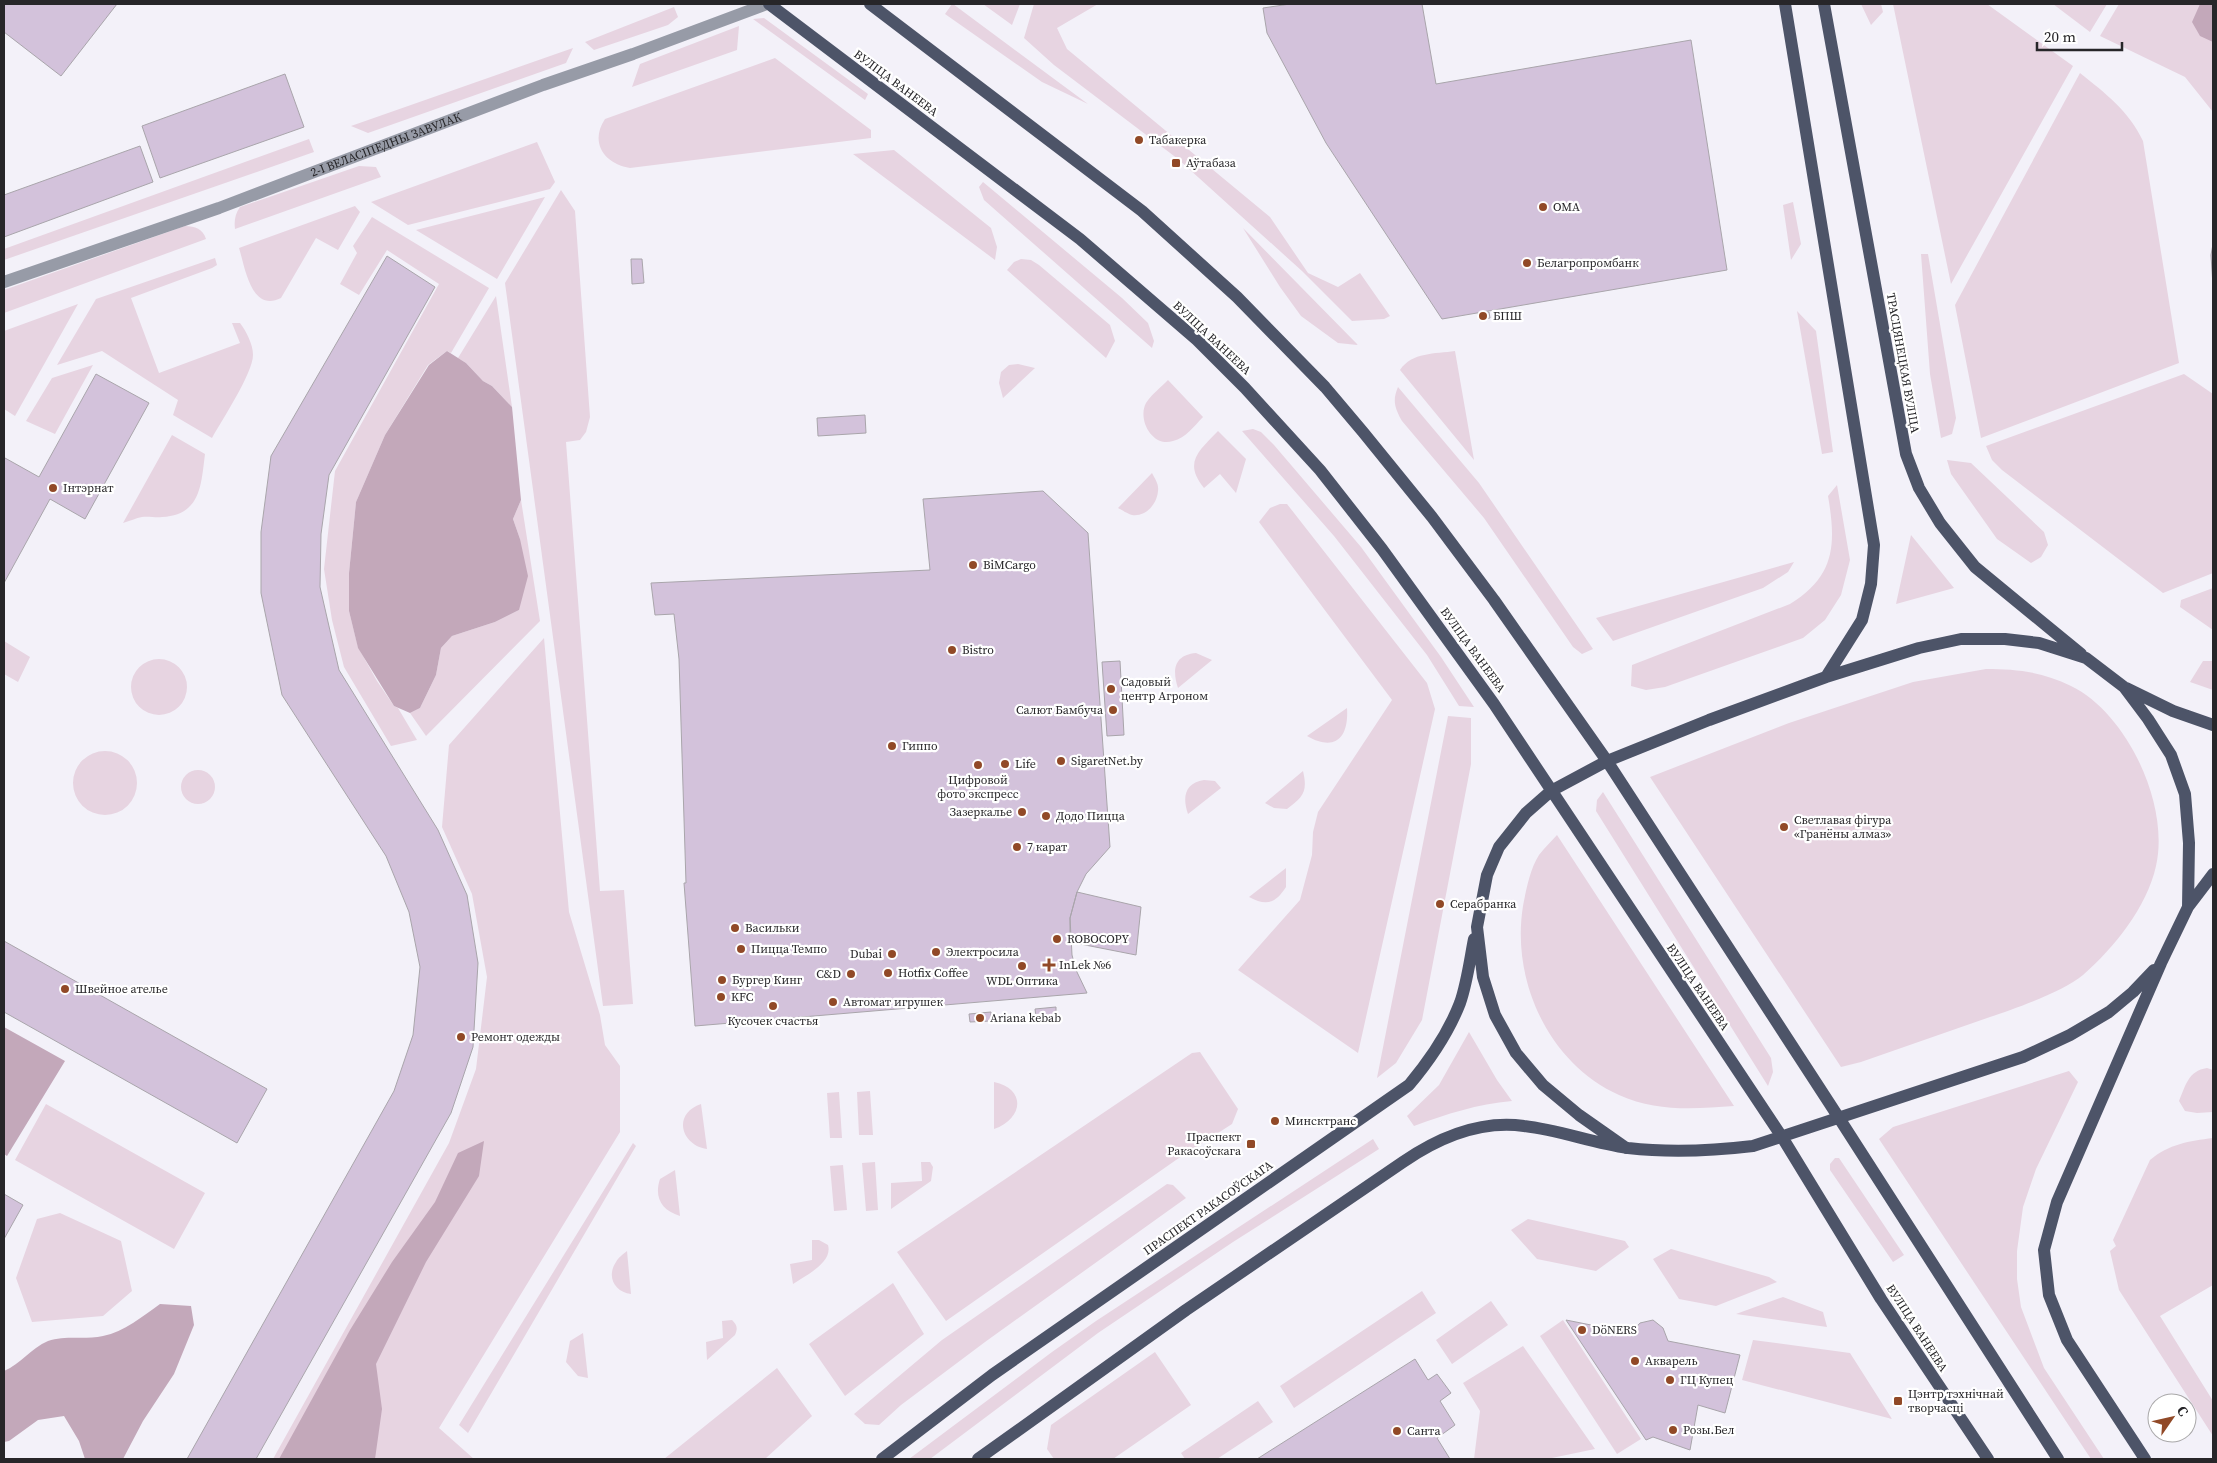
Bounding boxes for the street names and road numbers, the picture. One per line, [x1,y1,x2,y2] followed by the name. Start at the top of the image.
[851,46,941,120] street label: ВУЛІЦА ВАНЕЕВА
[308,109,464,180] street label: 2-І ВЕЛАСІПЕДНЫ ЗАВУЛАК
[1883,292,1923,434] street label: ТРАСЦЯНЕЦКАЯ ВУЛІЦА
[1169,298,1255,378] street label: ВУЛІЦА ВАНЕЕВА
[1437,604,1509,696] street label: ВУЛІЦА ВАНЕЕВА
[1663,941,1733,1034] street label: ВУЛІЦА ВАНЕЕВА
[1140,1157,1276,1259] street label: ПРАСПЕКТ РАКАСОЎСКАГА
[1883,1281,1951,1375] street label: ВУЛІЦА ВАНЕЕВА

